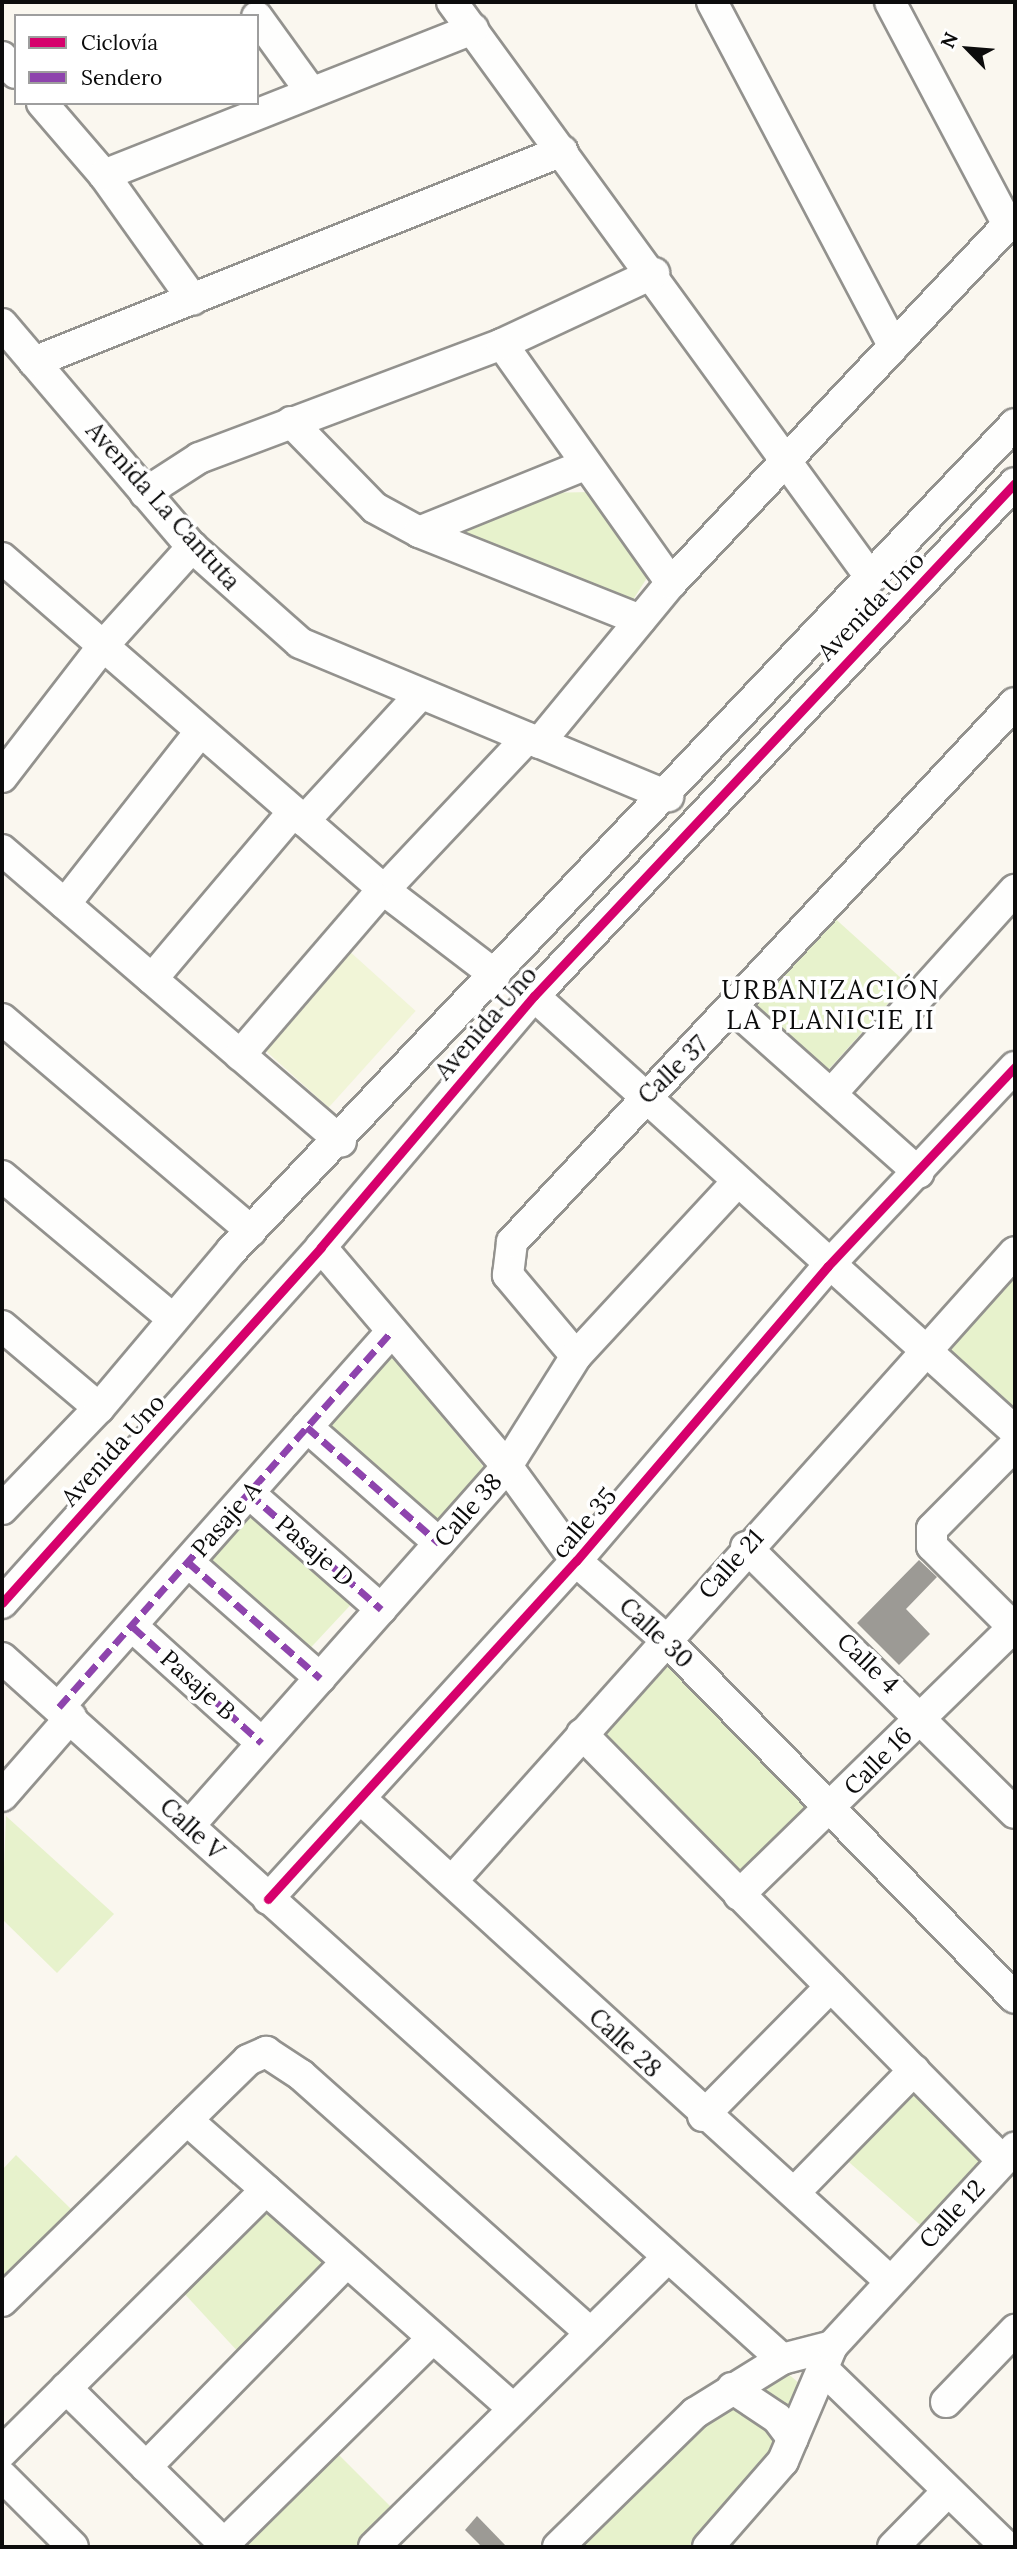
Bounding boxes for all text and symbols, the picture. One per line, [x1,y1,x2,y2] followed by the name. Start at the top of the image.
[14,14,259,105] legend
[933,14,1003,84] north arrow
[935,28,963,52] text: N
[81,29,158,56] text: Ciclovía
[81,64,162,91] text: Sendero
[80,416,246,596] street label: Avenida La Cantuta
[812,545,930,667] street label: Avenida Uno
[429,961,543,1085] street label: Avenida Uno
[723,974,939,1036] district label: URBANIZACIÓN LA PLANICIE II
[632,1030,714,1110] street label: Calle 37
[55,1388,171,1512] street label: Avenida Uno
[428,1467,508,1553] street label: Calle 38
[185,1475,267,1563] street label: Pasaje A
[546,1482,622,1564] street label: calle 35
[270,1509,360,1593] street label: Pasaje D
[692,1523,770,1605] street label: Calle 21
[613,1592,699,1674] street label: Calle 30
[831,1627,905,1699] street label: Calle 4
[155,1644,241,1726] street label: Pasaje B
[838,1721,918,1801] street label: Calle 16
[154,1792,230,1866] street label: Calle V
[583,2002,667,2084] street label: Calle 28
[913,2174,991,2254] street label: Calle 12

